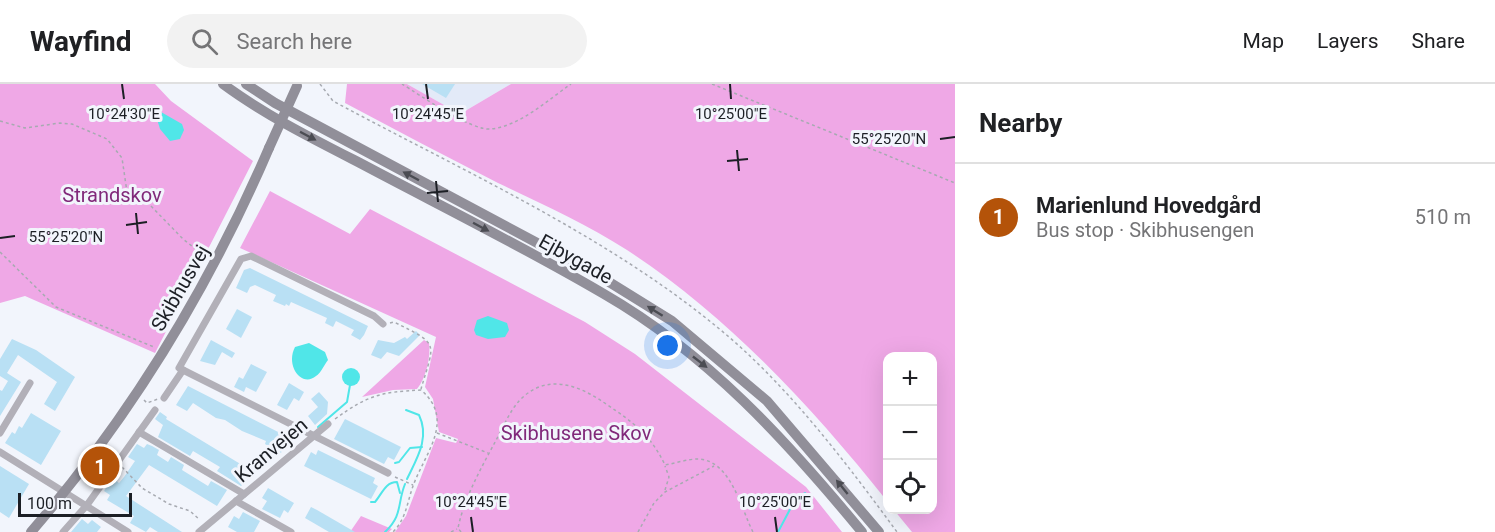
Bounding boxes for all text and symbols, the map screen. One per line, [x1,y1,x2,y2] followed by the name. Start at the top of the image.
[167,14,587,68] search box
[30,25,131,58] text: Wayfind
[188,25,221,58] icon: search
[236,29,352,54] text: Search here
[1242,29,1284,53] text: Map
[1317,29,1378,53] text: Layers
[1411,29,1465,53] text: Share
[88,105,161,123] text: 10°24'30"E
[392,105,465,123] text: 10°24'45"E
[695,105,768,123] text: 10°25'00"E
[979,108,1062,138] text: Nearby
[852,130,926,148] text: 55°25'20"N
[300,131,317,141] one-way arrow
[402,171,420,181] one-way arrow
[62,183,162,207] park label: Strandskov
[1036,193,1261,218] text: Marienlund Hovedgård
[993,205,1004,229] text: 1
[1415,205,1471,229] text: 510 m
[1036,218,1254,242] text: Bus stop · Skibhusengen
[472,222,489,232] one-way arrow
[29,228,103,246] text: 55°25'20"N
[535,229,617,289] street label: Ejbygade
[146,241,214,335] street label: Skibhusvej
[647,305,663,316] one-way arrow
[653,331,682,360] your location
[883,352,937,514] map controls
[883,352,937,406] button: +
[693,355,708,367] one-way arrow
[883,406,937,460] button: −
[230,413,312,487] street label: Kranvejen
[501,421,652,445] park label: Skibhusene Skov
[80,444,120,488] pin: 1
[883,460,937,514] button: locate
[836,479,849,494] one-way arrow
[18,490,132,518] scale bar
[435,493,508,511] text: 10°24'45"E
[739,493,812,511] text: 10°25'00"E
[27,494,72,513] text: 100 m

